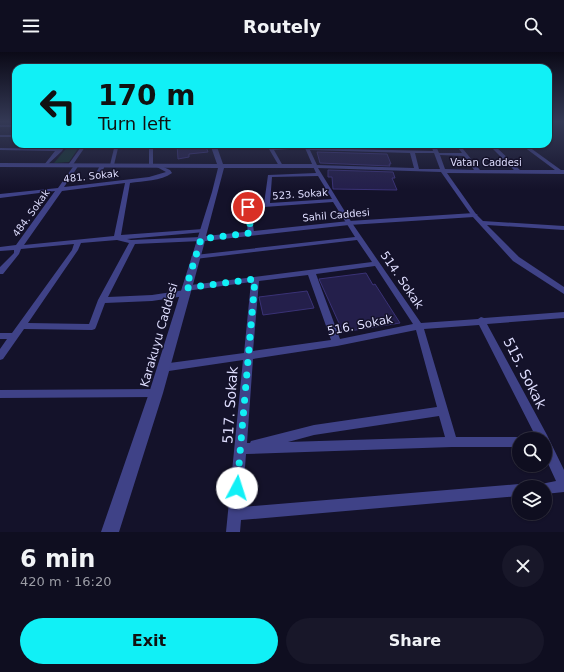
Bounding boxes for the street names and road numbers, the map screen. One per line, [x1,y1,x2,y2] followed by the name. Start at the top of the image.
[450,157,522,168] street label: Vatan Caddesi
[63,168,119,184] street label: 481. Sokak
[10,187,52,239] street label: 484. Sokak
[272,187,328,201] street label: 523. Sokak
[302,207,370,223] street label: Sahil Caddesi
[378,249,426,312] street label: 514. Sokak
[137,281,181,389] street label: Karakuyu Caddesi
[326,312,394,338] street label: 516. Sokak
[500,335,550,412] street label: 515. Sokak
[219,365,241,444] street label: 517. Sokak

